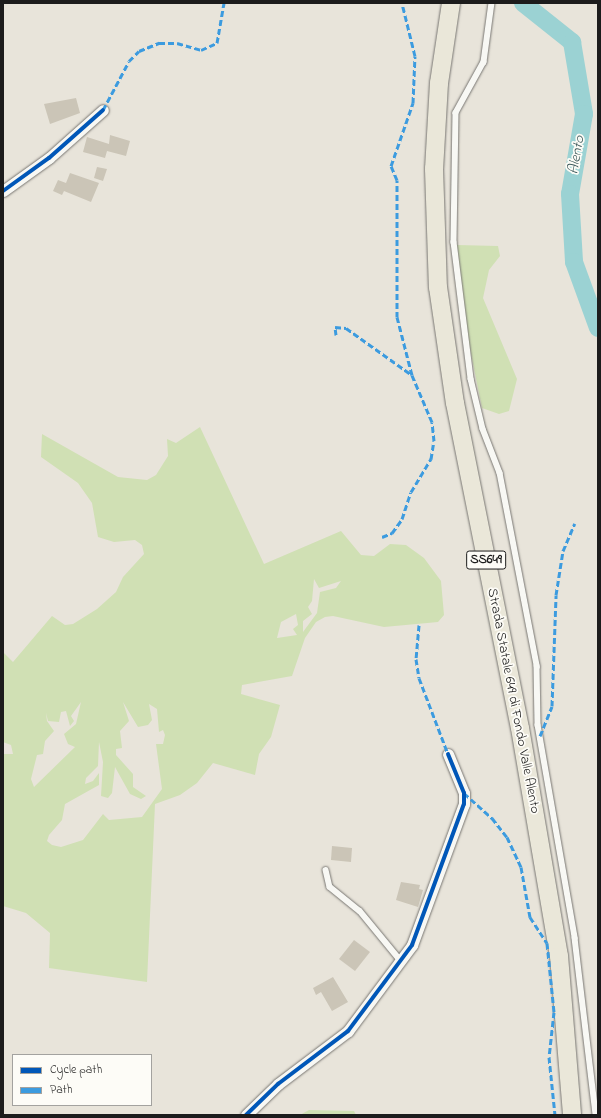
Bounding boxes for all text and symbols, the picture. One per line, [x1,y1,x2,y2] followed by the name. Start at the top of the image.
[565,134,589,176] water label: Alento
[466,549,506,571] road number: SS649
[483,587,543,815] street label: Strada Statale 649 di Fondo Valle Alento
[12,1054,152,1106] legend
[50,1061,102,1079] text: Cycle path
[50,1081,72,1099] text: Path

